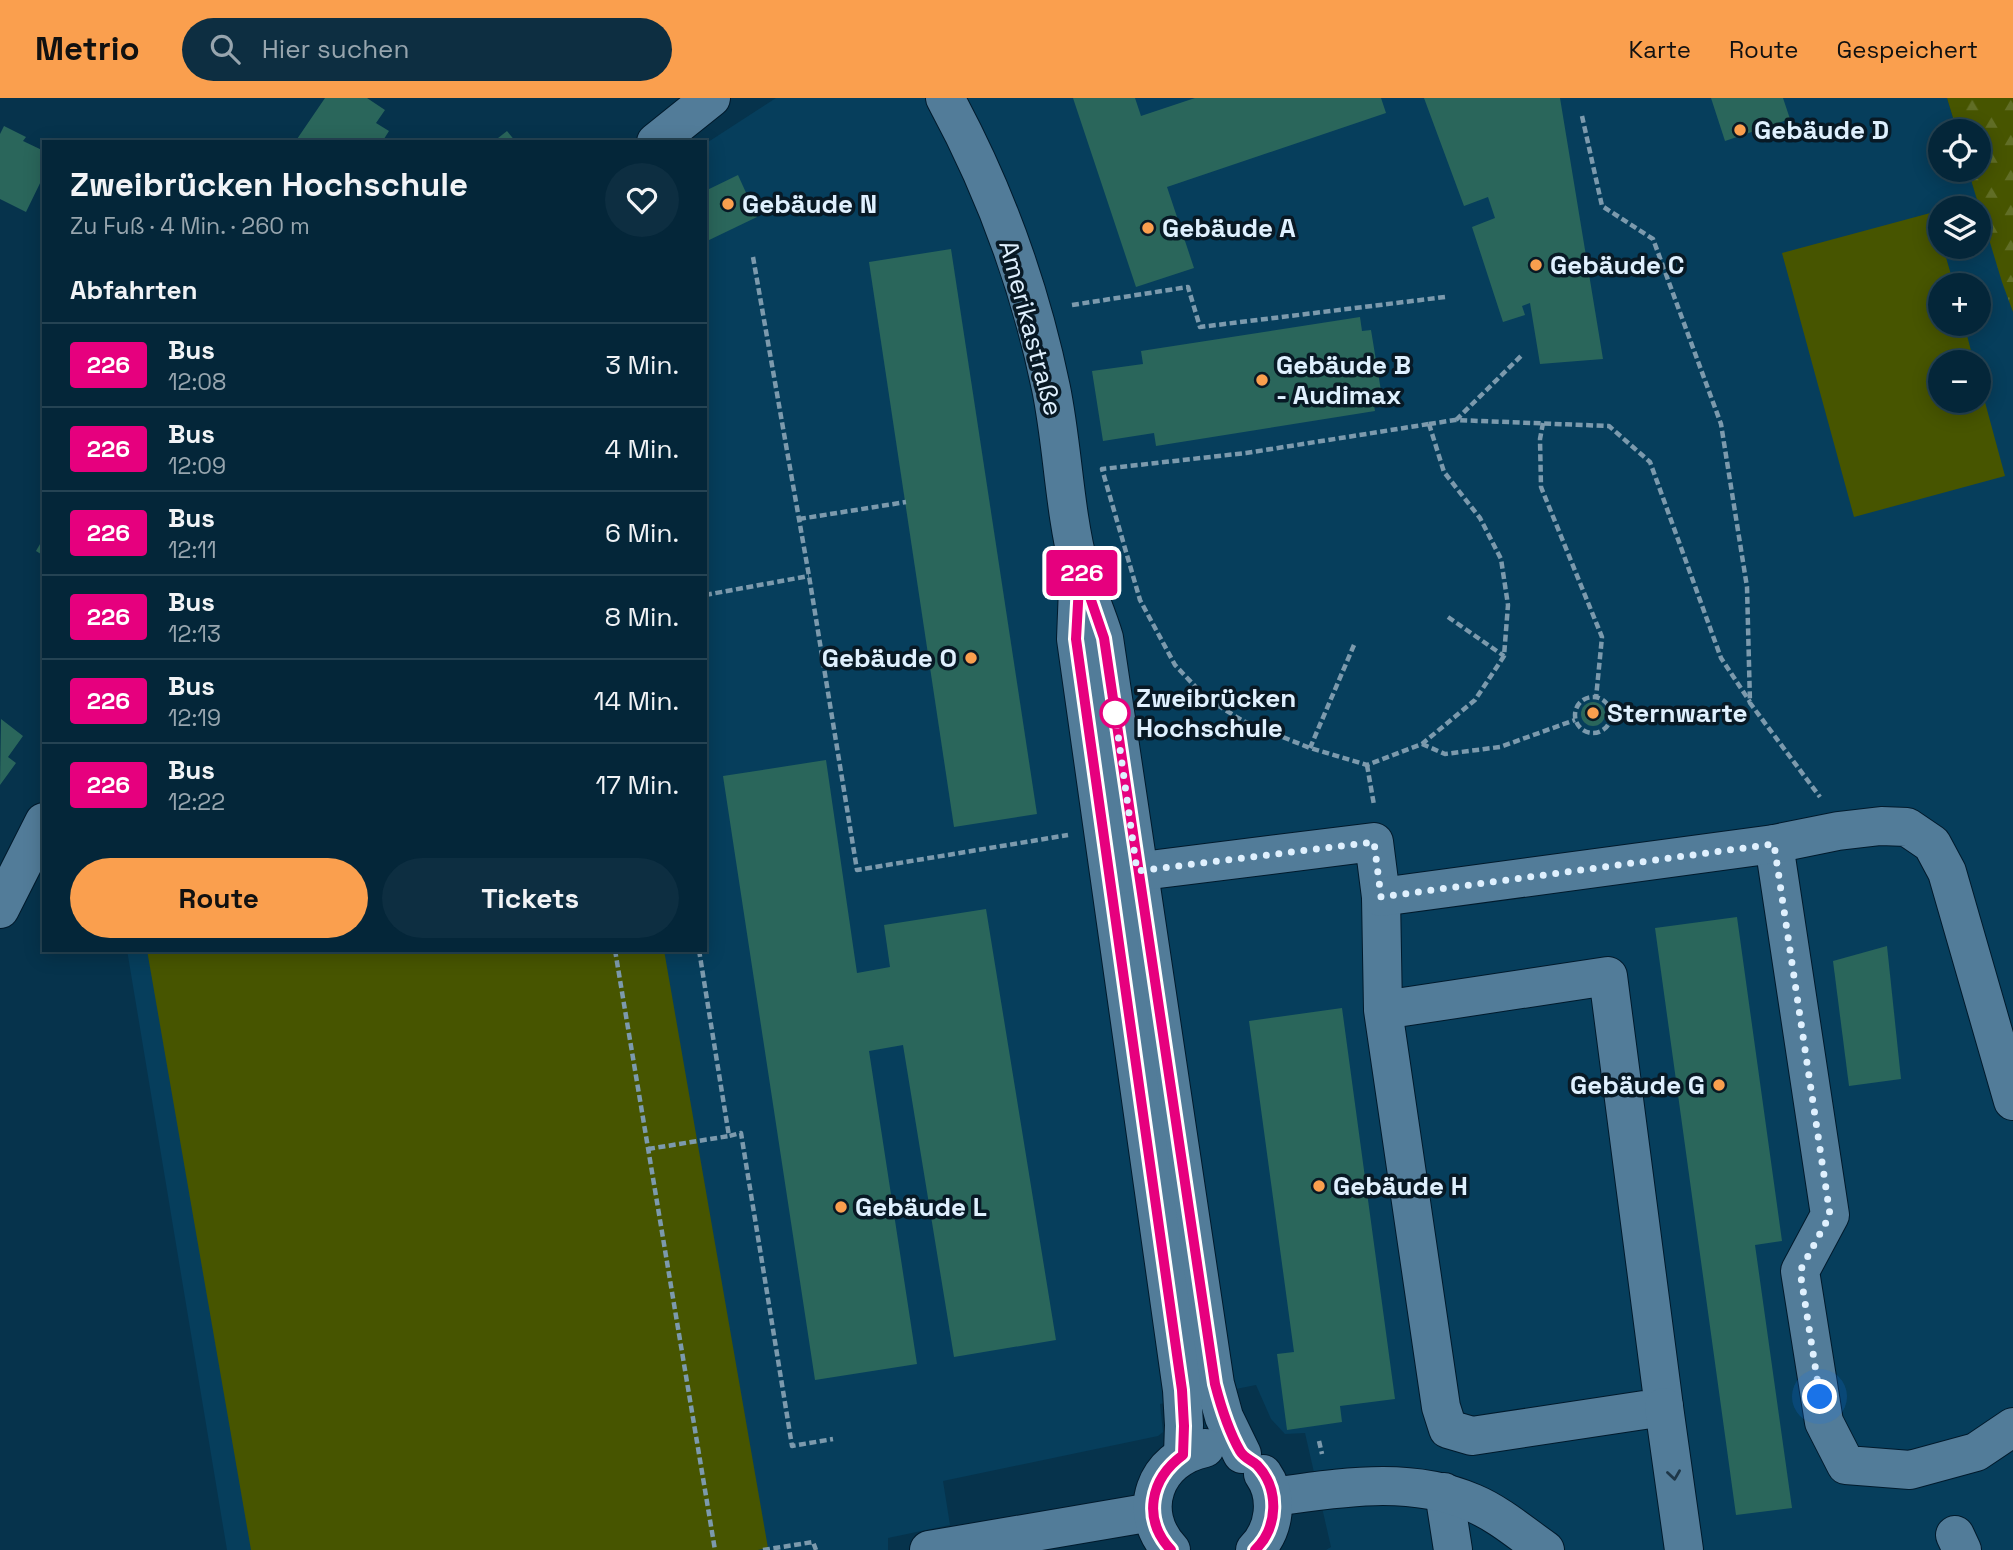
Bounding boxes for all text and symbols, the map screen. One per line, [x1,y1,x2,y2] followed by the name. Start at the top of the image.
[182,18,672,81] search box
[35,28,140,70] text: Metrio
[206,30,244,68] icon: search
[262,32,409,66] text: Hier suchen
[1629,34,1691,65] text: Karte
[1729,34,1798,65] text: Route
[1836,34,1978,65] text: Gespeichert
[1754,113,1889,147] place label: Gebäude D
[1928,119,1991,413] map controls
[1928,119,1991,182] button: locate
[1732,122,1748,138] marker: Gebäude D
[605,163,679,237] button: heart
[70,164,468,206] text: Zweibrücken Hochschule
[742,187,877,221] place label: Gebäude N
[720,196,736,212] marker: Gebäude N
[1928,196,1991,259] button: layers
[70,211,310,241] text: Zu Fuß · 4 Min. · 260 m
[1162,211,1296,245] place label: Gebäude A
[1140,220,1156,236] marker: Gebäude A
[991,237,1071,419] street label: Amerikastraße
[1550,248,1684,282] place label: Gebäude C
[1528,257,1544,273] marker: Gebäude C
[70,273,198,307] text: Abfahrten
[1928,273,1991,336] button: +
[168,333,215,367] text: Bus
[605,348,679,382] text: 3 Min.
[1276,348,1411,412] place label: Gebäude B - Audimax
[87,349,130,380] text: 226
[1928,350,1991,413] button: −
[168,367,226,397] text: 12:08
[1254,372,1270,388] marker: Gebäude B - Audimax
[168,417,215,451] text: Bus
[605,432,679,466] text: 4 Min.
[87,433,130,464] text: 226
[168,451,226,481] text: 12:09
[168,501,215,535] text: Bus
[605,516,679,550] text: 6 Min.
[87,517,130,548] text: 226
[168,535,217,565] text: 12:11
[1042,550,1122,596] line badge: 226
[1060,557,1104,588] text: 226
[168,585,215,619] text: Bus
[605,600,679,634] text: 8 Min.
[87,601,130,632] text: 226
[168,619,221,649] text: 12:13
[822,641,957,675] place label: Gebäude O
[963,650,979,666] marker: Gebäude O
[168,669,215,703] text: Bus
[1136,681,1296,745] place label: Zweibrücken Hochschule
[594,684,679,718] text: 14 Min.
[87,685,130,716] text: 226
[1607,696,1748,730] place label: Sternwarte
[1100,698,1130,728] marker: Zweibrücken Hochschule
[168,703,221,733] text: 12:19
[1585,705,1601,721] marker: Sternwarte
[168,753,215,787] text: Bus
[595,768,679,802] text: 17 Min.
[87,769,130,800] text: 226
[168,787,225,817] text: 12:22
[70,858,368,938] button: Route
[382,858,679,938] button: Tickets
[1570,1068,1705,1102] place label: Gebäude G
[1711,1077,1727,1093] marker: Gebäude G
[1333,1169,1468,1203] place label: Gebäude H
[1311,1178,1327,1194] marker: Gebäude H
[855,1190,987,1224] place label: Gebäude L
[833,1199,849,1215] marker: Gebäude L
[1802,1379,1837,1414] your location
[1666,1469,1681,1481] one-way arrow

